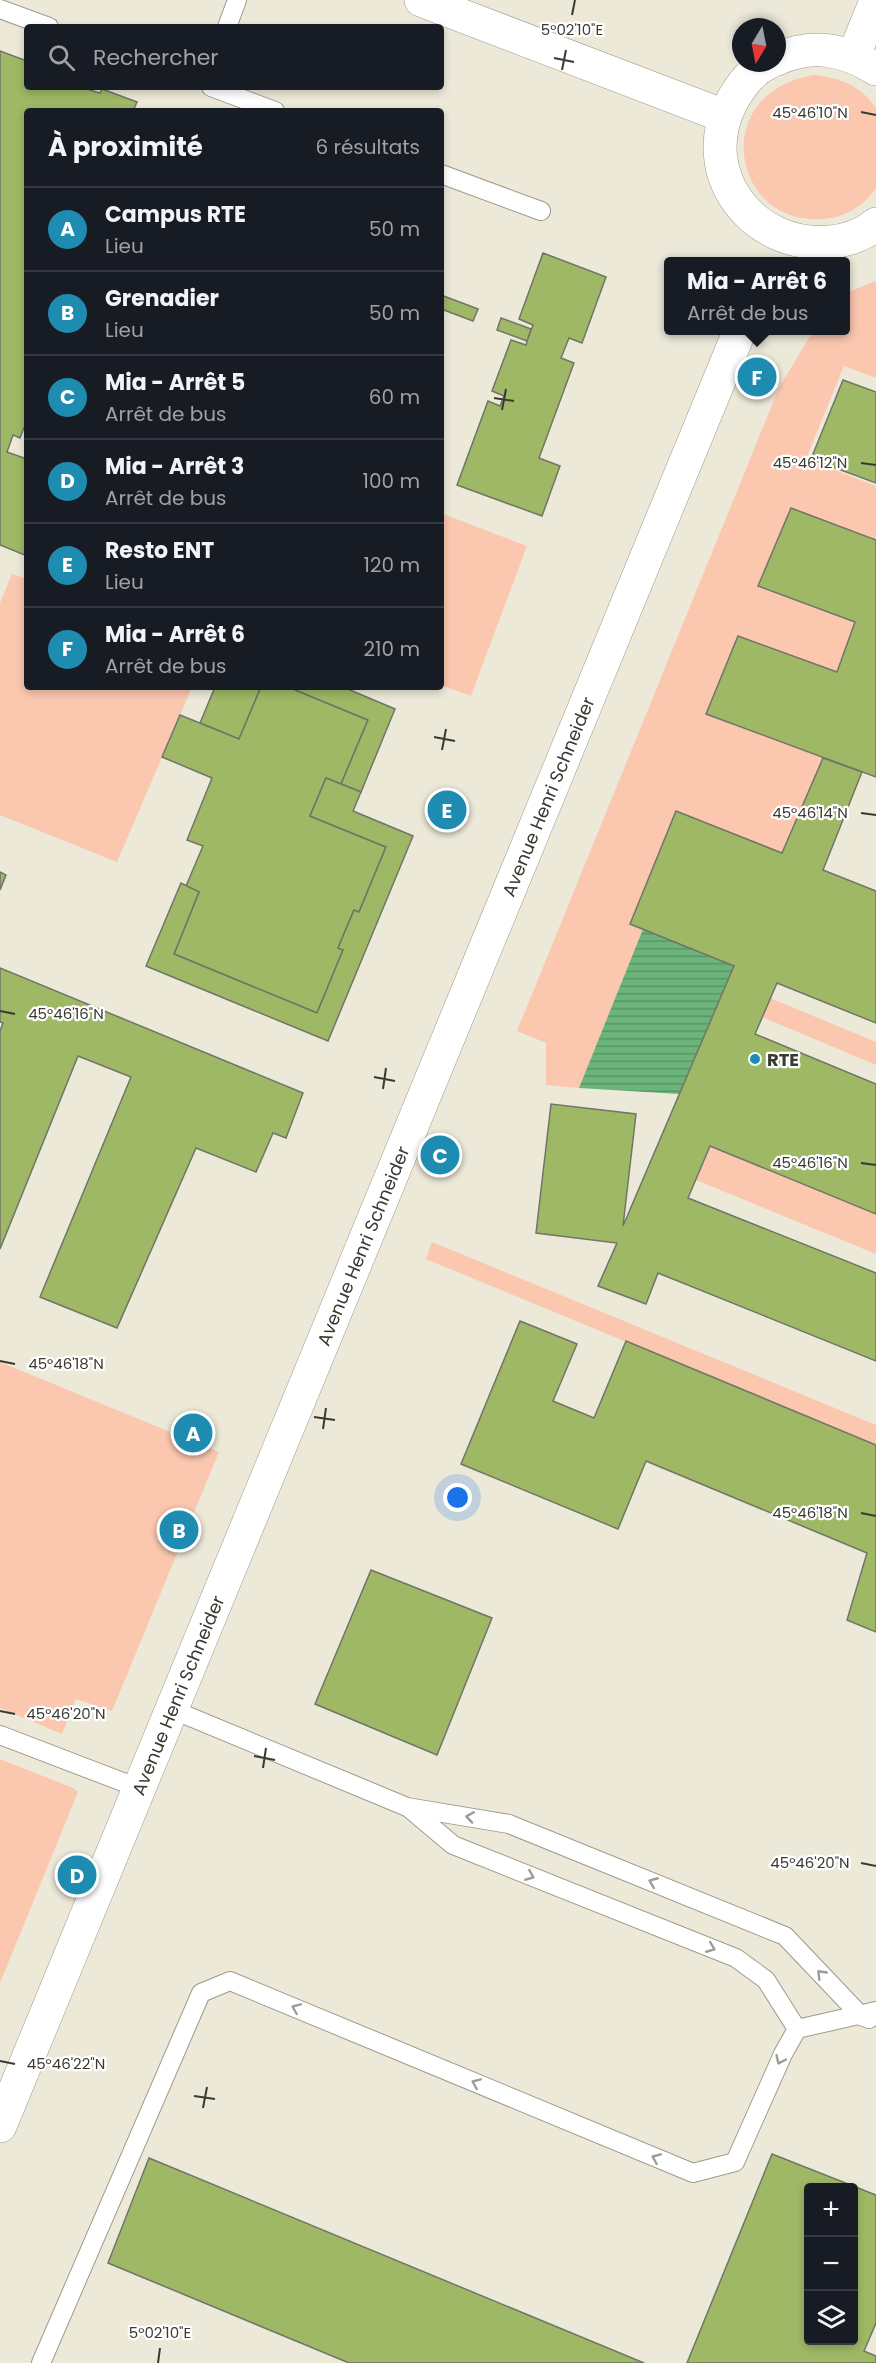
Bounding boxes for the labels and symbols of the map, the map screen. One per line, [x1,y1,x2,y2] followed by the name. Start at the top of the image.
[732,18,786,72] north arrow
[541,19,603,40] text: 5°02'10"E
[772,102,848,123] text: 45°46'10"N
[738,354,777,400] pin: F
[773,452,847,473] text: 45°46'12"N
[496,693,600,900] street label: Avenue Henri Schneider
[428,788,466,832] pin: E
[772,802,848,823] text: 45°46'14"N
[28,1003,104,1024] text: 45°46'16"N
[767,1047,799,1072] place label: RTE
[748,1052,762,1066] marker: RTE
[420,1132,460,1178] pin: C
[310,1142,415,1349] street label: Avenue Henri Schneider
[772,1152,848,1173] text: 45°46'16"N
[28,1353,104,1374] text: 45°46'18"N
[174,1410,212,1456] pin: A
[443,1483,472,1512] your location
[772,1502,848,1523] text: 45°46'18"N
[160,1508,198,1552] pin: B
[125,1591,230,1799] street label: Avenue Henri Schneider
[26,1703,106,1724] text: 45°46'20"N
[465,1811,475,1824] one-way arrow
[58,1852,97,1898] pin: D
[770,1852,850,1873] text: 45°46'20"N
[524,1869,535,1881] one-way arrow
[648,1877,659,1889] one-way arrow
[705,1941,716,1953] one-way arrow
[817,1970,828,1980] one-way arrow
[291,2003,302,2015] one-way arrow
[27,2053,105,2074] text: 45°46'22"N
[776,2054,788,2065] one-way arrow
[471,2078,482,2090] one-way arrow
[651,2153,662,2165] one-way arrow
[129,2322,191,2343] text: 5°02'10"E

